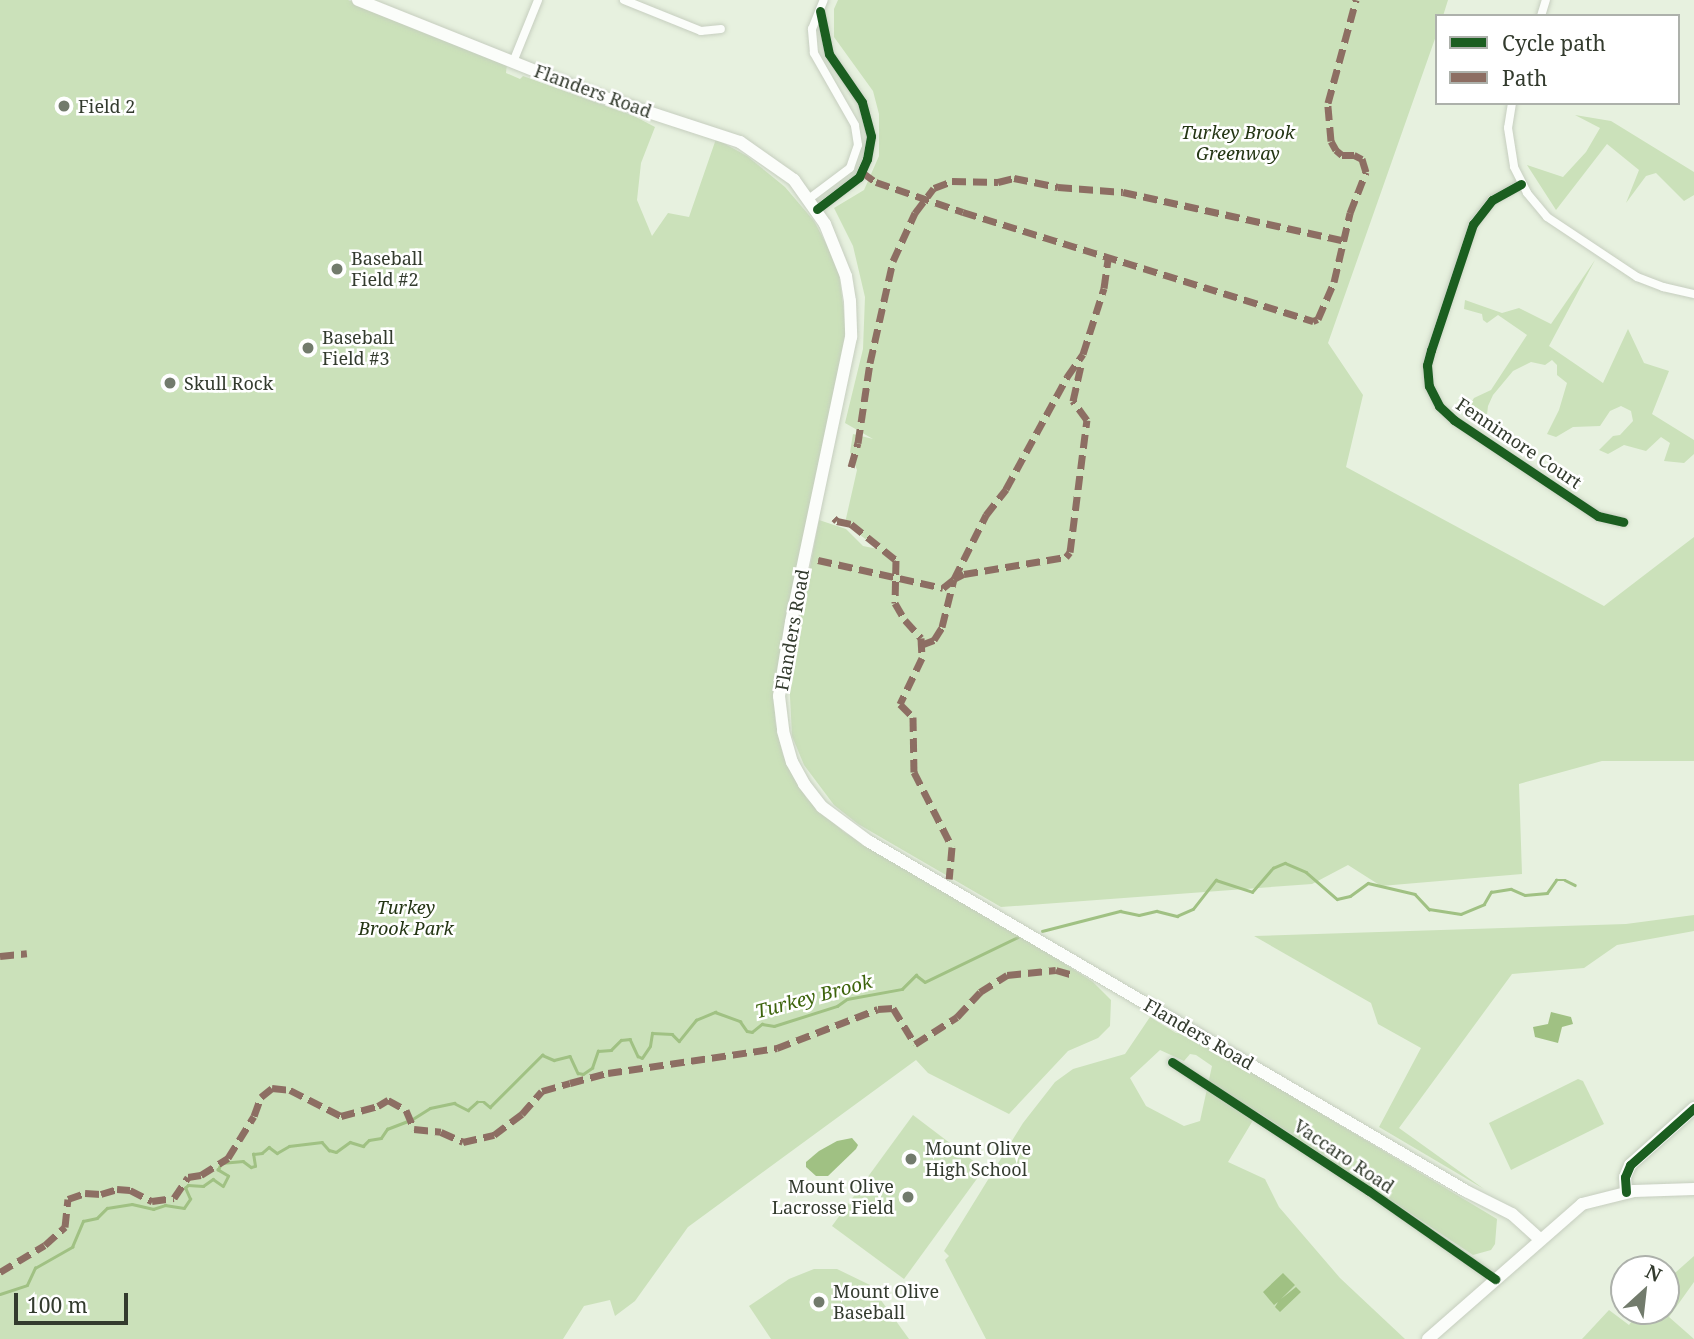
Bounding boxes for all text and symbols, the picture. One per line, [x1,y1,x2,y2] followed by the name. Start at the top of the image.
[1435,14,1680,105] legend
[1502,29,1606,57] text: Cycle path
[531,60,655,122] street label: Flanders Road
[1502,64,1547,92] text: Path
[78,95,135,117] place label: Field 2
[56,98,72,114] marker: Field 2
[1181,122,1295,164] park label: Turkey Brook Greenway
[351,248,423,290] place label: Baseball Field #2
[329,261,345,277] marker: Baseball Field #2
[322,327,394,370] place label: Baseball Field #3
[300,340,316,356] marker: Baseball Field #3
[184,372,273,394] place label: Skull Rock
[162,375,178,391] marker: Skull Rock
[1452,393,1586,493] street label: Fennimore Court
[771,567,813,693] street label: Flanders Road
[358,897,454,940] park label: Turkey Brook Park
[753,970,875,1024] water label: Turkey Brook
[1140,994,1258,1074] street label: Flanders Road
[1290,1115,1398,1197] street label: Vaccaro Road
[925,1138,1031,1180] place label: Mount Olive High School
[903,1151,919,1167] marker: Mount Olive High School
[772,1176,894,1218] place label: Mount Olive Lacrosse Field
[900,1189,916,1205] marker: Mount Olive Lacrosse Field
[1610,1255,1680,1325] north arrow
[1641,1258,1666,1288] text: N
[18,1280,131,1324] scale bar
[833,1281,939,1324] place label: Mount Olive Baseball
[27,1291,88,1319] text: 100 m
[811,1294,827,1310] marker: Mount Olive Baseball

